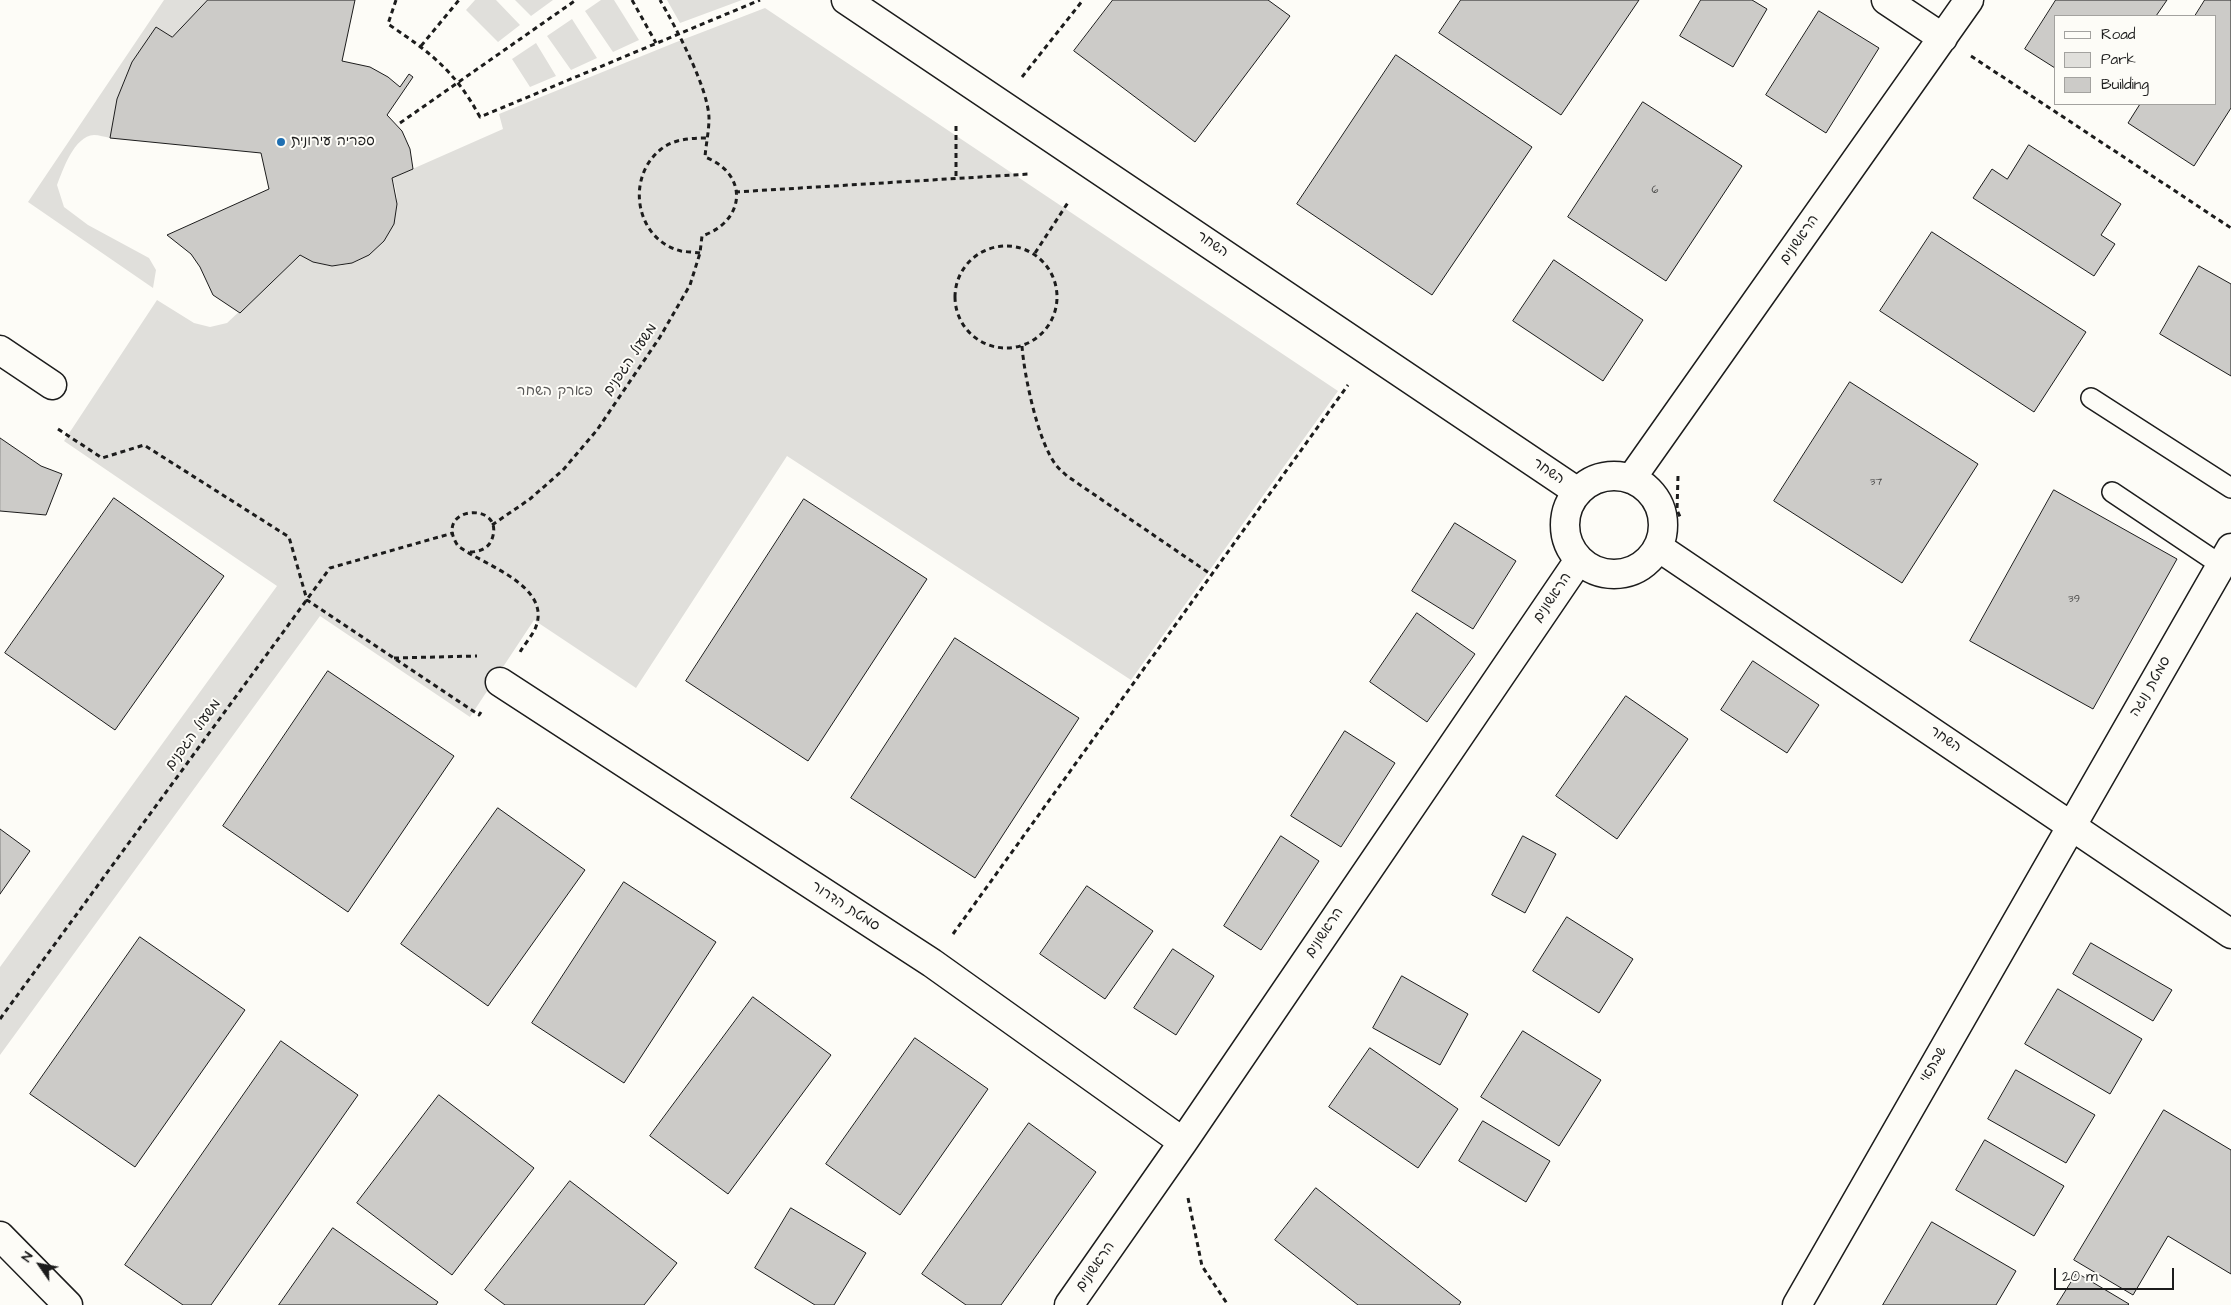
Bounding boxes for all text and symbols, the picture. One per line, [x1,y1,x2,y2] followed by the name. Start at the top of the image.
[2054,15,2216,105] legend
[2101,24,2135,45] text: Road
[2101,49,2136,70] text: Park
[2101,74,2149,95] text: Building
[291,134,375,150] place label: ספריה עירונית
[275,136,287,148] marker: ספריה עירונית
[1652,184,1658,198] house number: 6
[1777,212,1823,268] street label: הראשונים
[1193,228,1231,262] street label: השחר
[601,321,661,399] street label: משעול הגפנים
[517,384,593,400] park label: פארק השחר
[1529,455,1567,489] street label: השחר
[1870,476,1882,490] house number: 37
[1530,570,1576,626] street label: הראשונים
[2068,593,2080,607] house number: 39
[2127,654,2175,720] street label: סמטת נוגה
[163,696,225,774] street label: משעול הגפנים
[1926,723,1964,757] street label: השחר
[807,879,883,935] street label: סמטת הדרור
[1302,905,1348,961] street label: הראשונים
[1917,1044,1951,1086] street label: שבתאי
[1073,1239,1119,1295] street label: הראשונים
[15,1240,65,1290] north arrow
[17,1248,38,1266] text: N
[2056,1258,2176,1290] scale bar
[2062,1266,2098,1287] text: 20 m

